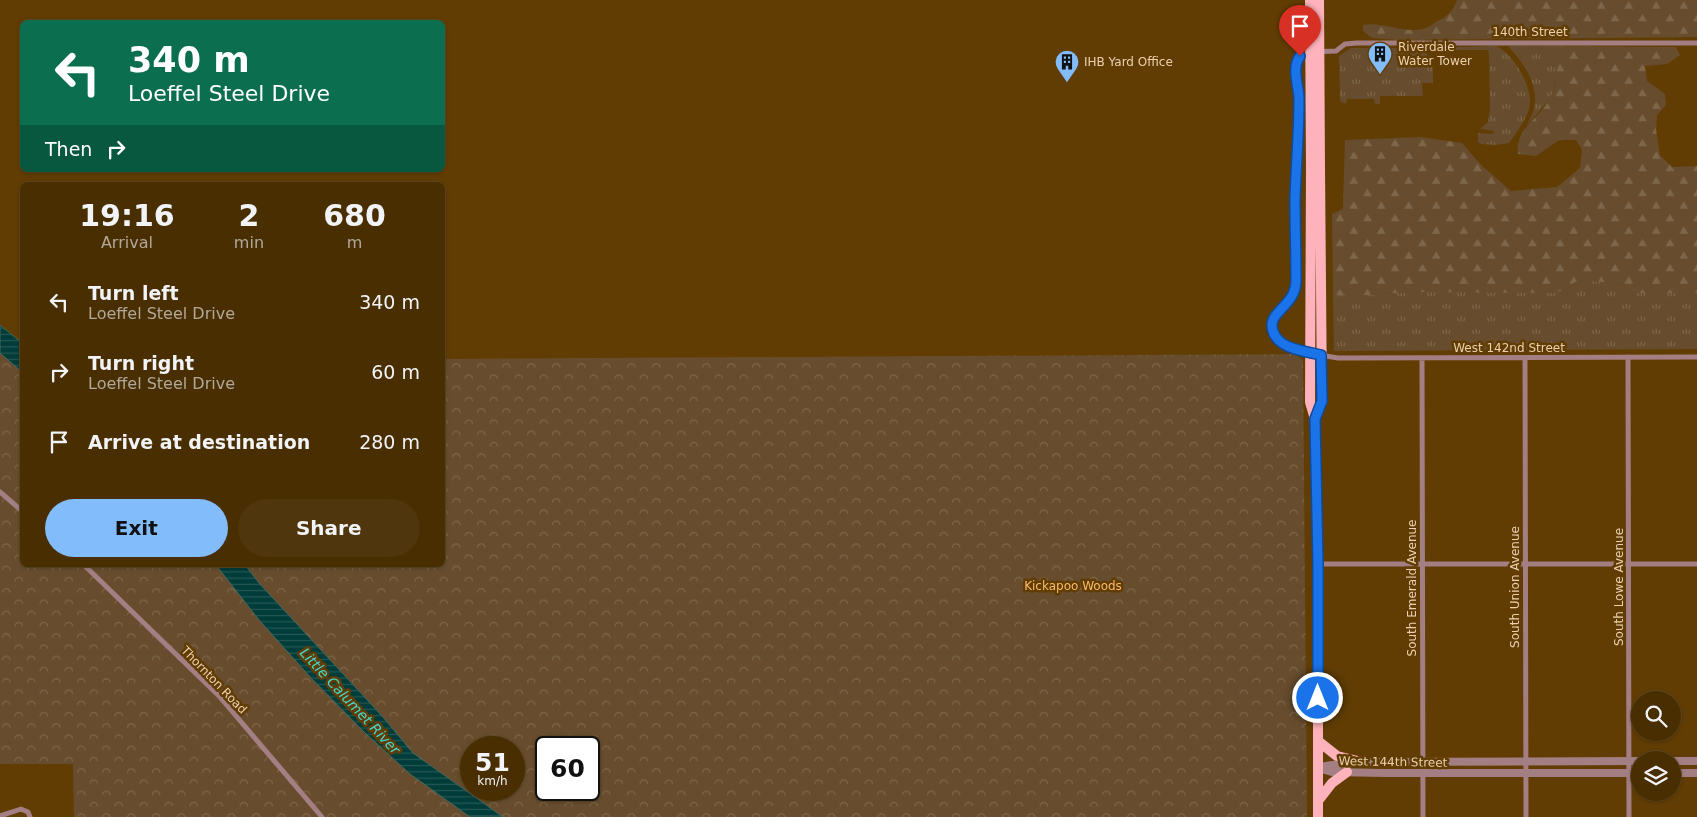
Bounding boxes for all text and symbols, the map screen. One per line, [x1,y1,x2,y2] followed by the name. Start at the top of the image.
[1279,5,1321,56] pin
[1286,12,1314,40] icon: arrive
[1492,25,1568,39] street label: 140th Street
[45,40,110,105] icon: left
[128,40,250,80] text: 340 m
[1398,40,1472,68] place label: Riverdale Water Tower
[1367,41,1393,75] building icon: Riverdale Water Tower
[1054,49,1080,83] building icon: IHB Yard Office
[1084,55,1173,69] place label: IHB Yard Office
[128,81,330,106] text: Loeffel Steel Drive
[102,135,130,163] icon: right
[45,138,92,160] text: Then
[79,198,175,233] text: 19:16
[238,198,259,233] text: 2
[323,198,386,233] text: 680
[101,233,153,252] text: Arrival
[234,233,264,252] text: min
[347,233,362,252] text: m
[88,282,179,304] text: Turn left
[45,288,73,316] icon: left
[359,291,420,313] text: 340 m
[88,304,235,323] text: Loeffel Steel Drive
[1453,341,1565,355] street label: West 142nd Street
[88,352,194,374] text: Turn right
[45,358,73,386] icon: right
[371,361,420,383] text: 60 m
[88,374,235,393] text: Loeffel Steel Drive
[45,428,73,456] icon: arrive
[88,431,310,453] text: Arrive at destination
[359,431,420,453] text: 280 m
[45,499,228,557] button: Exit
[238,499,420,557] button: Share
[1405,520,1419,656] street label: South Emerald Avenue
[1508,526,1522,648] street label: South Union Avenue
[1612,528,1626,646] street label: South Lowe Avenue
[1024,579,1122,593] park label: Kickapoo Woods
[178,643,250,717] street label: Thornton Road
[297,645,404,758] water label: Little Calumet River
[1291,671,1343,723] position arrow
[1631,691,1681,801] map controls
[1631,691,1681,741] button: search
[535,736,600,801] speed limit sign: 60
[475,748,510,777] text: 51
[1631,751,1681,801] button: layers
[1338,754,1448,770] street label: West 144th Street
[477,774,508,788] text: km/h

